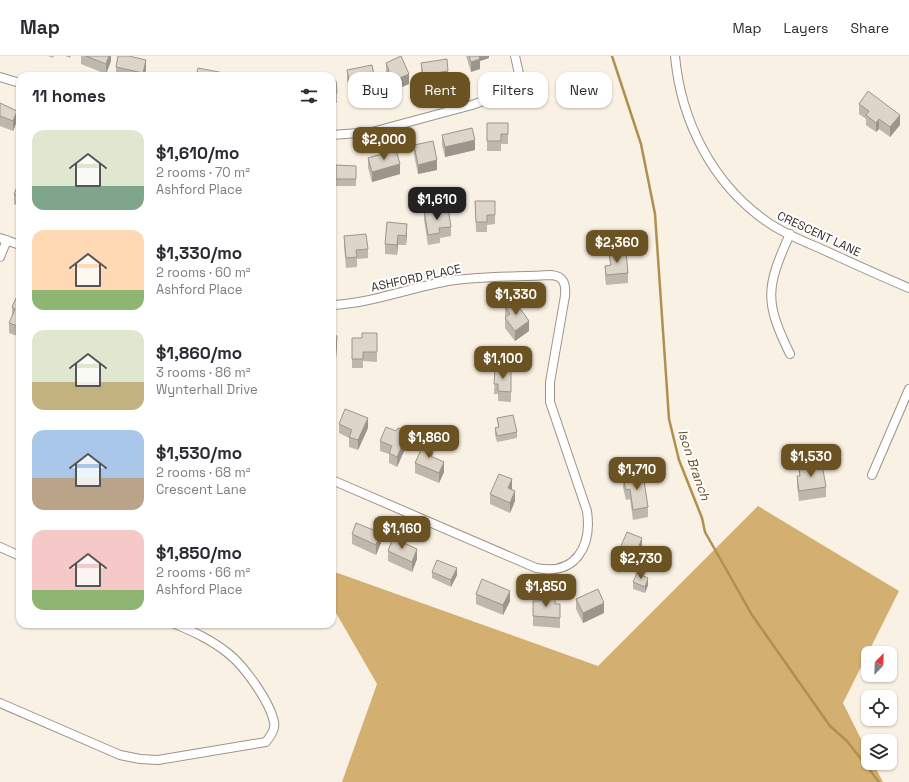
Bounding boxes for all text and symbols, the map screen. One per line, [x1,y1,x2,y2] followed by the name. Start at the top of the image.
[20,15,60,40] text: Map
[732,19,762,37] text: Map
[784,19,828,37] text: Layers
[850,19,889,37] text: Share
[348,72,402,108] chip: Buy
[410,72,470,108] chip: Rent
[478,72,548,108] chip: Filters
[556,72,612,108] chip: New
[32,85,106,107] text: 11 homes
[298,85,320,107] icon: filters
[351,127,417,161] pin: $2,000
[362,131,406,148] text: $2,000
[156,142,239,164] text: $1,610/mo
[64,146,112,194] icon: home
[156,164,250,181] text: 2 rooms · 70 m²
[156,181,242,198] text: Ashford Place
[404,187,470,221] pin: $1,610
[417,191,457,208] text: $1,610
[775,208,864,260] street label: CRESCENT LANE
[584,230,650,264] pin: $2,360
[595,234,639,251] text: $2,360
[156,242,242,264] text: $1,330/mo
[64,246,112,294] icon: home
[370,261,463,295] street label: ASHFORD PLACE
[156,264,251,281] text: 2 rooms · 60 m²
[156,281,242,298] text: Ashford Place
[483,282,549,316] pin: $1,330
[495,286,537,303] text: $1,330
[156,342,242,364] text: $1,860/mo
[64,346,112,394] icon: home
[470,346,536,380] pin: $1,100
[483,350,523,367] text: $1,100
[156,364,250,381] text: 3 rooms · 86 m²
[156,381,258,398] text: Wynterhall Drive
[396,425,462,459] pin: $1,860
[674,427,714,504] water label: Ison Branch
[408,429,450,446] text: $1,860
[156,442,242,464] text: $1,530/mo
[778,444,844,478] pin: $1,530
[64,446,112,494] icon: home
[790,448,832,465] text: $1,530
[604,457,670,491] pin: $1,710
[618,461,656,478] text: $1,710
[156,464,250,481] text: 2 rooms · 68 m²
[156,481,246,498] text: Crescent Lane
[369,516,435,550] pin: $1,160
[382,520,422,537] text: $1,160
[156,542,242,564] text: $1,850/mo
[64,546,112,594] icon: home
[608,546,674,580] pin: $2,730
[620,550,662,567] text: $2,730
[156,564,250,581] text: 2 rooms · 66 m²
[513,574,579,608] pin: $1,850
[525,578,567,595] text: $1,850
[156,581,242,598] text: Ashford Place
[861,646,897,682] north arrow
[861,646,897,770] map controls
[861,690,897,726] button: locate
[861,734,897,770] button: layers

